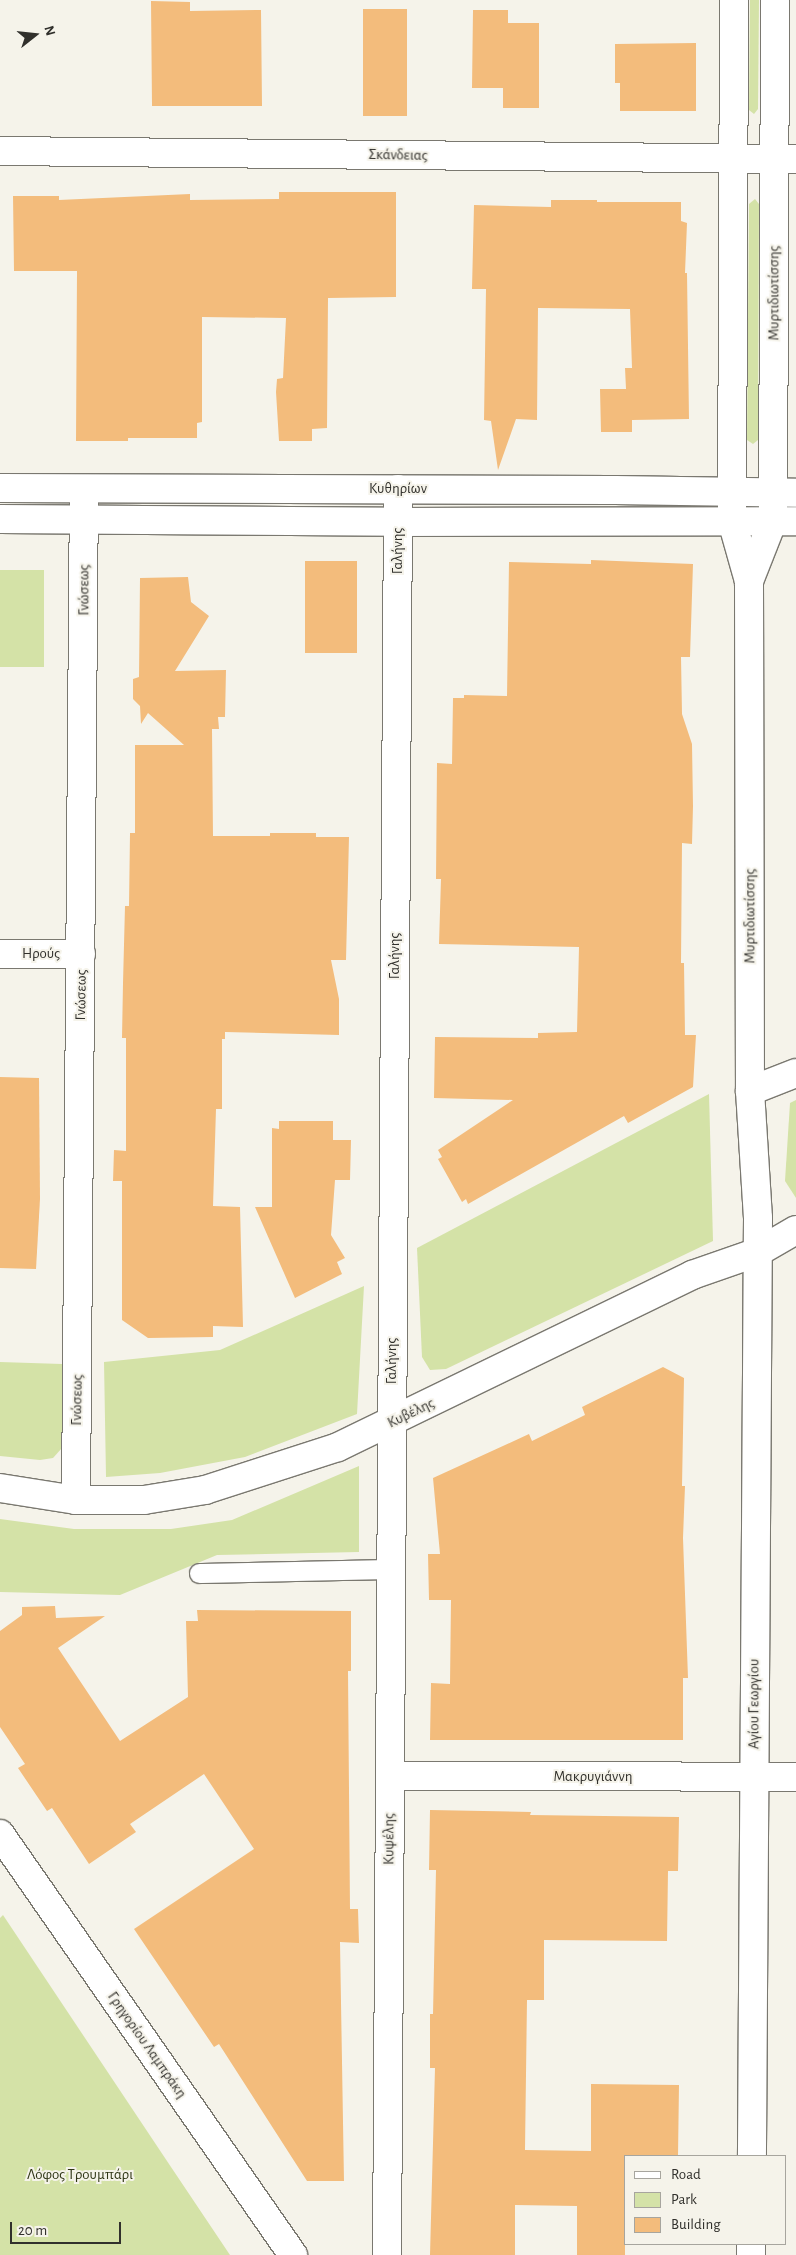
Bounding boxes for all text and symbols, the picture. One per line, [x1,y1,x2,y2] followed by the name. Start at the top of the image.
[10,10,60,60] north arrow
[41,24,57,37] text: N
[368,145,428,165] street label: Σκάνδειας
[765,246,783,340] street label: Μυρτιδιωτίσσης
[369,480,427,498] street label: Κυθηρίων
[389,528,407,574] street label: Γαλήνης
[75,564,93,616] street label: Γνώσεως
[741,869,759,963] street label: Μυρτιδιωτίσσης
[386,933,404,979] street label: Γαλήνης
[22,945,60,963] street label: Ηρούς
[72,969,90,1021] street label: Γνώσεως
[383,1338,401,1384] street label: Γαλήνης
[68,1374,86,1426] street label: Γνώσεως
[385,1394,437,1432] street label: Κυβέλης
[745,1659,763,1749] street label: Αγίου Γεωργίου
[554,1768,632,1786] street label: Μακρυγιάννη
[380,1813,398,1865] street label: Κυψέλης
[104,1988,190,2102] street label: Γρηγορίου Λαμπράκη
[624,2155,786,2245] legend
[27,2166,133,2184] park label: Λόφος Τρουμπάρι
[671,2167,701,2182] text: Road
[671,2192,697,2207] text: Park
[12,2212,124,2244] scale bar
[671,2217,721,2232] text: Building
[18,2223,47,2238] text: 20 m

